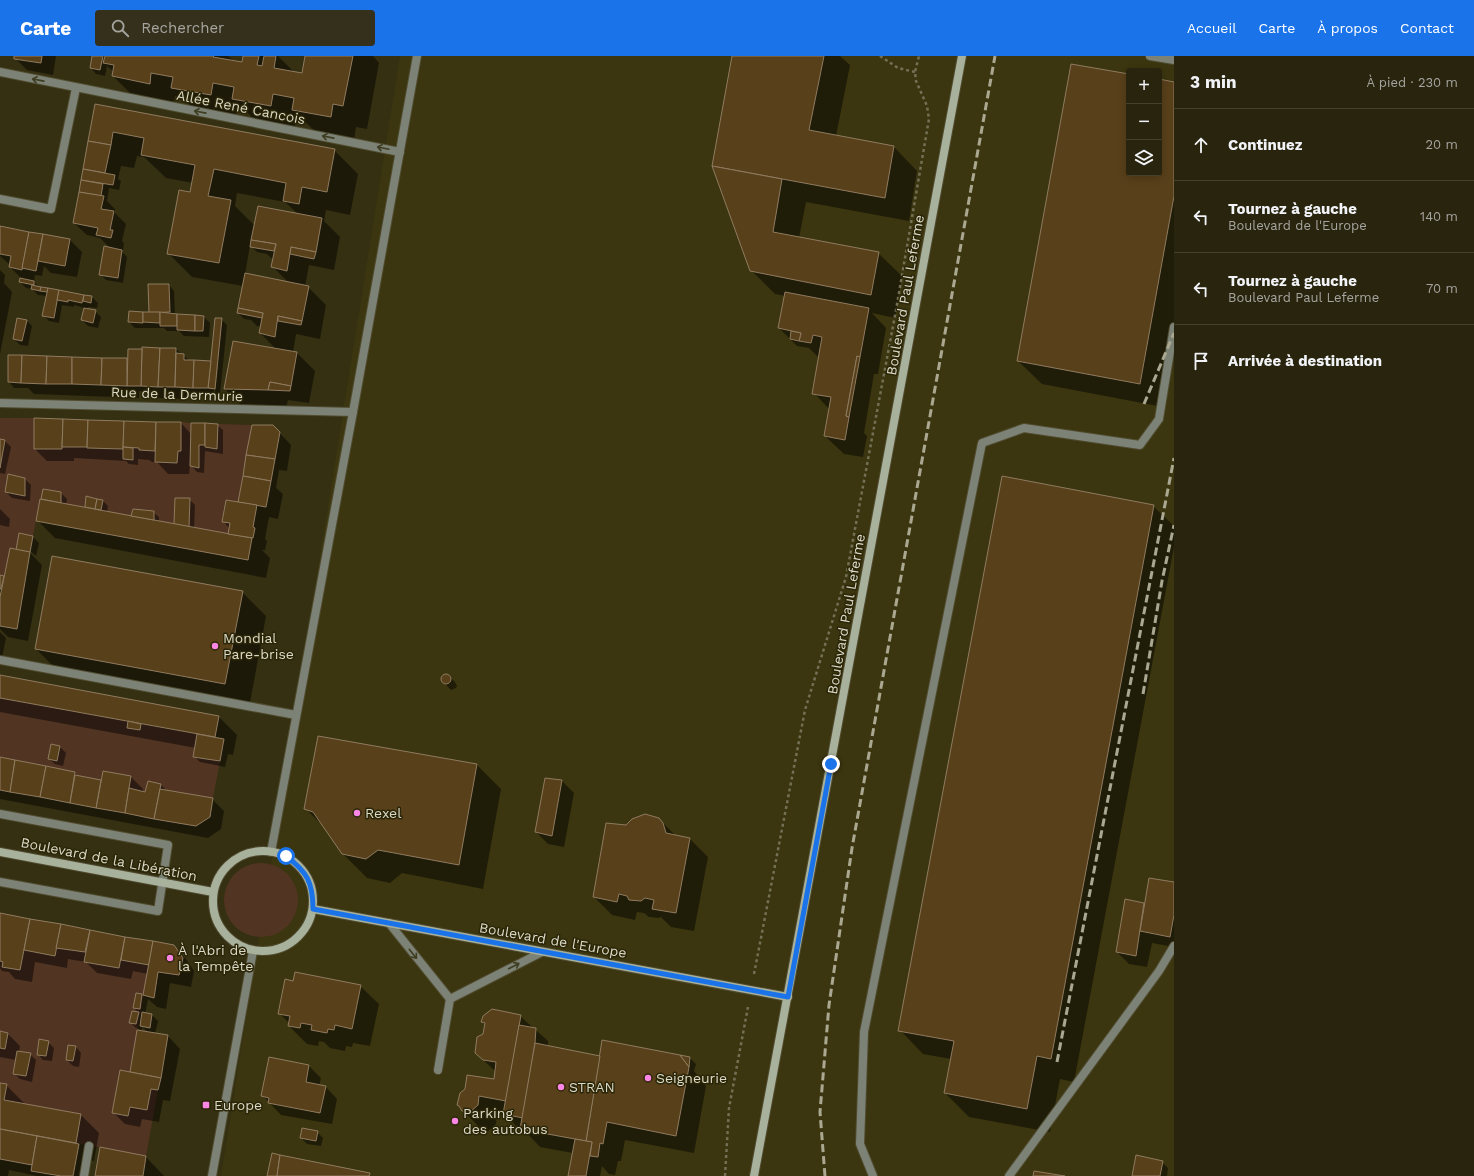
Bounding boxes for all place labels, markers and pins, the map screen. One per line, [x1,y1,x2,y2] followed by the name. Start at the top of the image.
[223,630,294,662] place label: Mondial Pare-brise
[210,641,220,651] marker: Mondial Pare-brise
[365,805,402,821] place label: Rexel
[352,808,362,818] marker: Rexel
[178,942,253,974] place label: À l'Abri de la Tempête
[165,953,175,963] marker: À l'Abri de la Tempête
[656,1070,727,1086] place label: Seigneurie
[643,1073,653,1083] marker: Seigneurie
[569,1079,615,1095] place label: STRAN
[556,1082,566,1092] marker: STRAN
[214,1097,262,1113] place label: Europe
[201,1100,211,1110] marker: Europe
[463,1105,548,1137] place label: Parking des autobus
[450,1116,460,1126] marker: Parking des autobus

